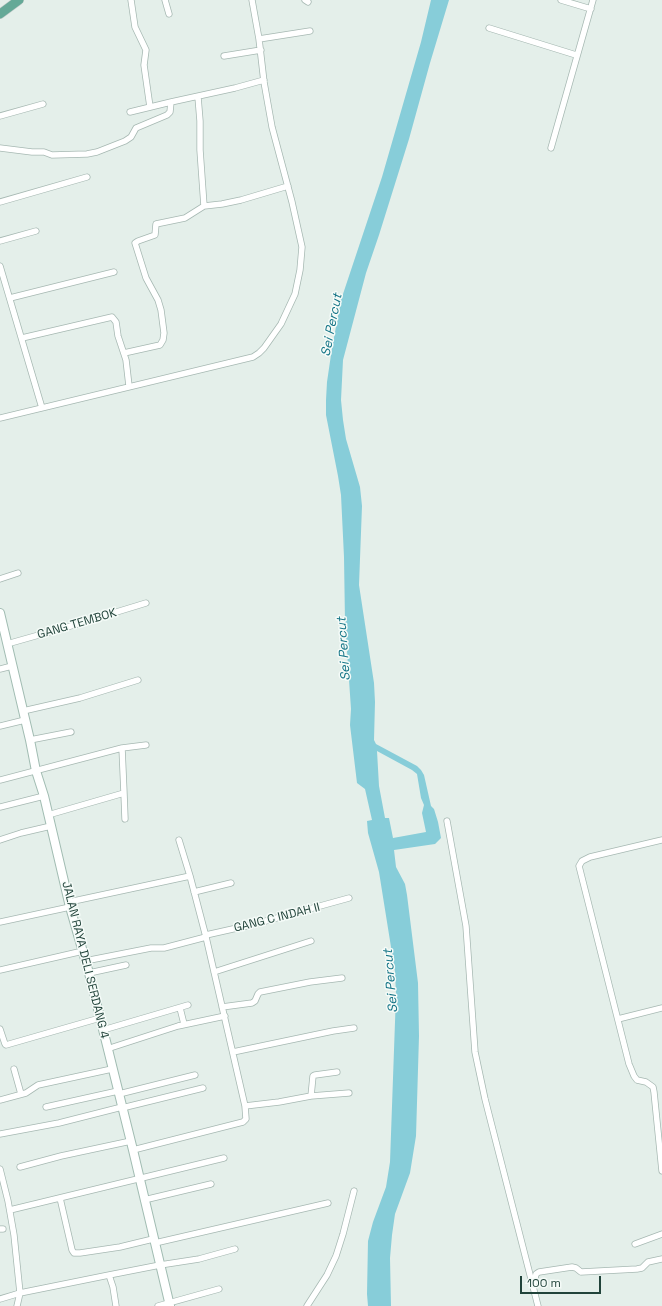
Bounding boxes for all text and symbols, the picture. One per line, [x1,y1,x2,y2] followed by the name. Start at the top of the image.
[318,292,346,358] water label: Sei Percut
[36,606,118,642] street label: GANG TEMBOK
[334,617,354,681] water label: Sei Percut
[58,880,112,1040] street label: JALAN RAYA DELI SERDANG 4
[232,900,322,936] street label: GANG C INDAH II
[380,949,402,1013] water label: Sei Percut
[522,1268,603,1294] scale bar
[527,1275,561,1291] text: 100 m

